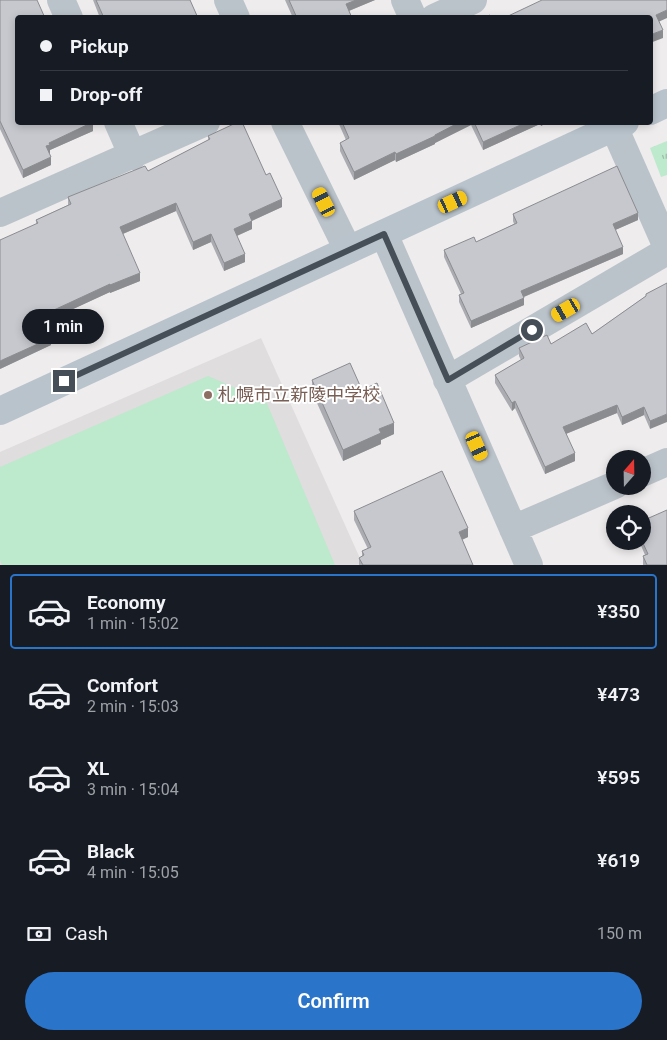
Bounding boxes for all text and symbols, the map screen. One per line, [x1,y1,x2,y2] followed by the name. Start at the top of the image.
[70,35,129,58] text: Pickup
[70,83,142,106] text: Drop-off
[310,185,337,219] car
[436,189,469,215] car
[549,296,582,324] car
[23,308,105,344] callout: 1 min
[43,317,83,336] text: 1 min
[521,319,543,341] route start
[53,370,75,392] route end
[218,384,380,405] place label: 札幌市立新陵中学校
[202,389,214,401] marker: 札幌市立新陵中学校
[464,429,489,463] car
[606,450,651,495] north arrow
[606,450,651,550] map controls
[606,505,651,550] button: locate
[27,589,72,634] icon: car
[87,591,166,614] text: Economy
[597,600,640,623] text: ¥350
[87,614,179,633] text: 1 min · 15:02
[27,672,72,717] icon: car
[87,674,158,697] text: Comfort
[597,683,640,706] text: ¥473
[87,697,179,716] text: 2 min · 15:03
[27,755,72,800] icon: car
[87,757,109,780] text: XL
[597,766,640,789] text: ¥595
[87,780,179,799] text: 3 min · 15:04
[27,838,72,883] icon: car
[87,840,134,863] text: Black
[597,849,640,872] text: ¥619
[87,863,179,882] text: 4 min · 15:05
[25,920,53,948] icon: cash
[65,922,108,945] text: Cash
[597,924,642,943] text: 150 m
[25,972,642,1030] button: Confirm

